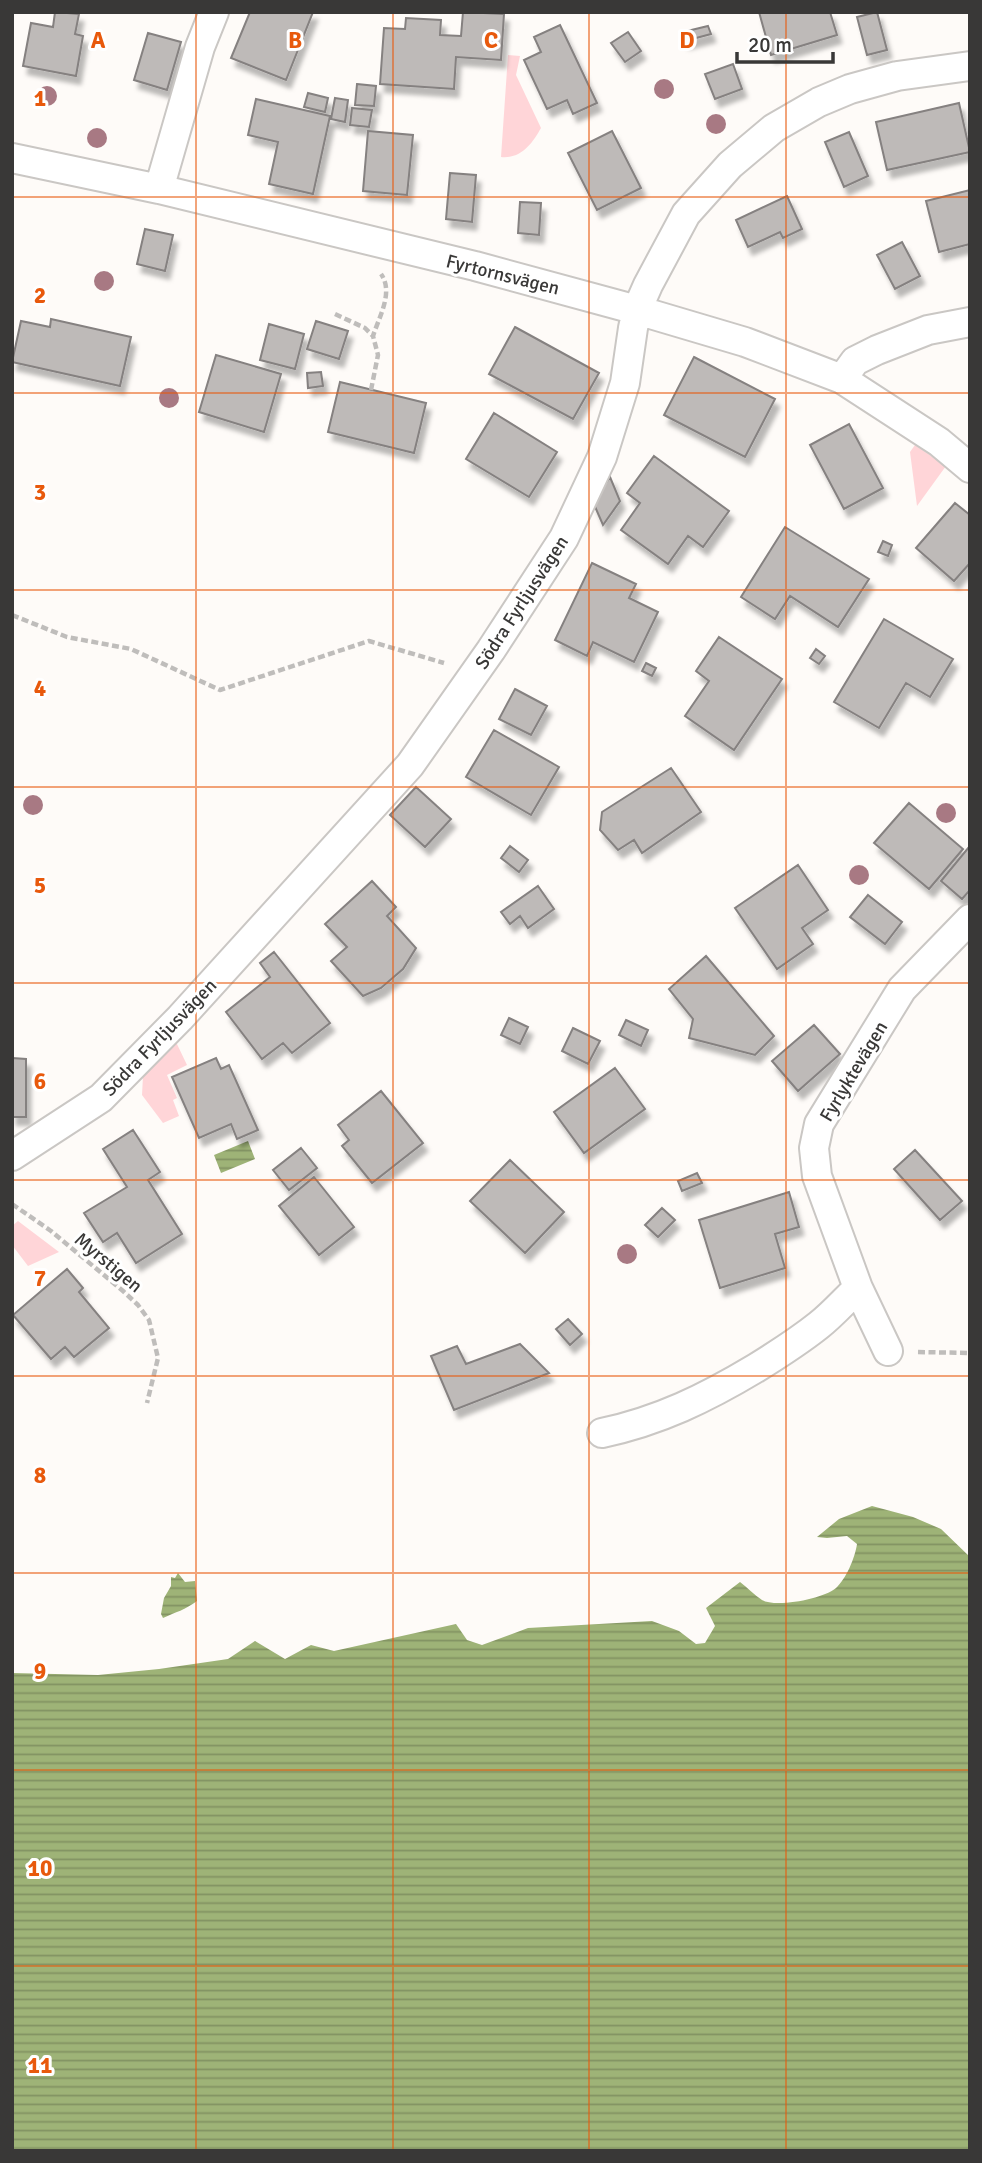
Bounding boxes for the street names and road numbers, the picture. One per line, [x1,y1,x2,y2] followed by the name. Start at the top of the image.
[444,249,562,301] street label: Fyrtornsvägen
[470,531,574,674] street label: Södra Fyrljusvägen
[98,974,222,1101] street label: Södra Fyrljusvägen
[814,1017,893,1126] street label: Fyrlyktevägen
[69,1227,147,1298] street label: Myrstigen

